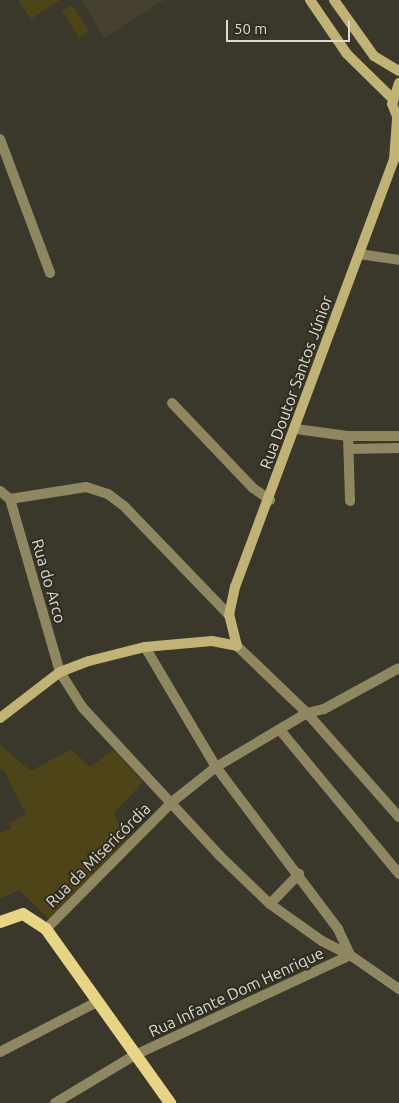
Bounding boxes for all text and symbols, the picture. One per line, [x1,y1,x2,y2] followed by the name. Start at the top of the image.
[229,10,353,42] scale bar
[234,20,267,37] text: 50 m
[256,292,336,472] street label: Rua Doutor Santos Júnior
[28,537,70,625] street label: Rua do Arco
[42,799,154,911] street label: Rua da Misericórdia
[145,943,327,1041] street label: Rua Infante Dom Henrique

